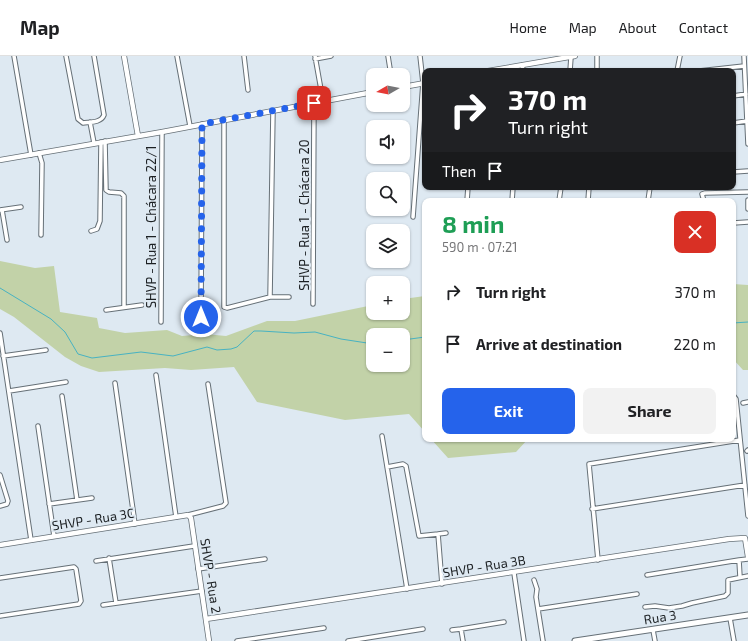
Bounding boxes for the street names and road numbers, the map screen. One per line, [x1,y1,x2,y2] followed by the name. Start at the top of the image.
[296,139,312,291] street label: SHVP - Rua 1 - Chácara 20
[143,146,159,308] street label: SHVP - Rua 1 - Chácara 22/1
[51,505,135,533] street label: SHVP - Rua 3C
[197,537,225,615] street label: SHVP - Rua 2
[441,552,527,580] street label: SHVP - Rua 3B
[643,607,677,627] street label: Rua 3

